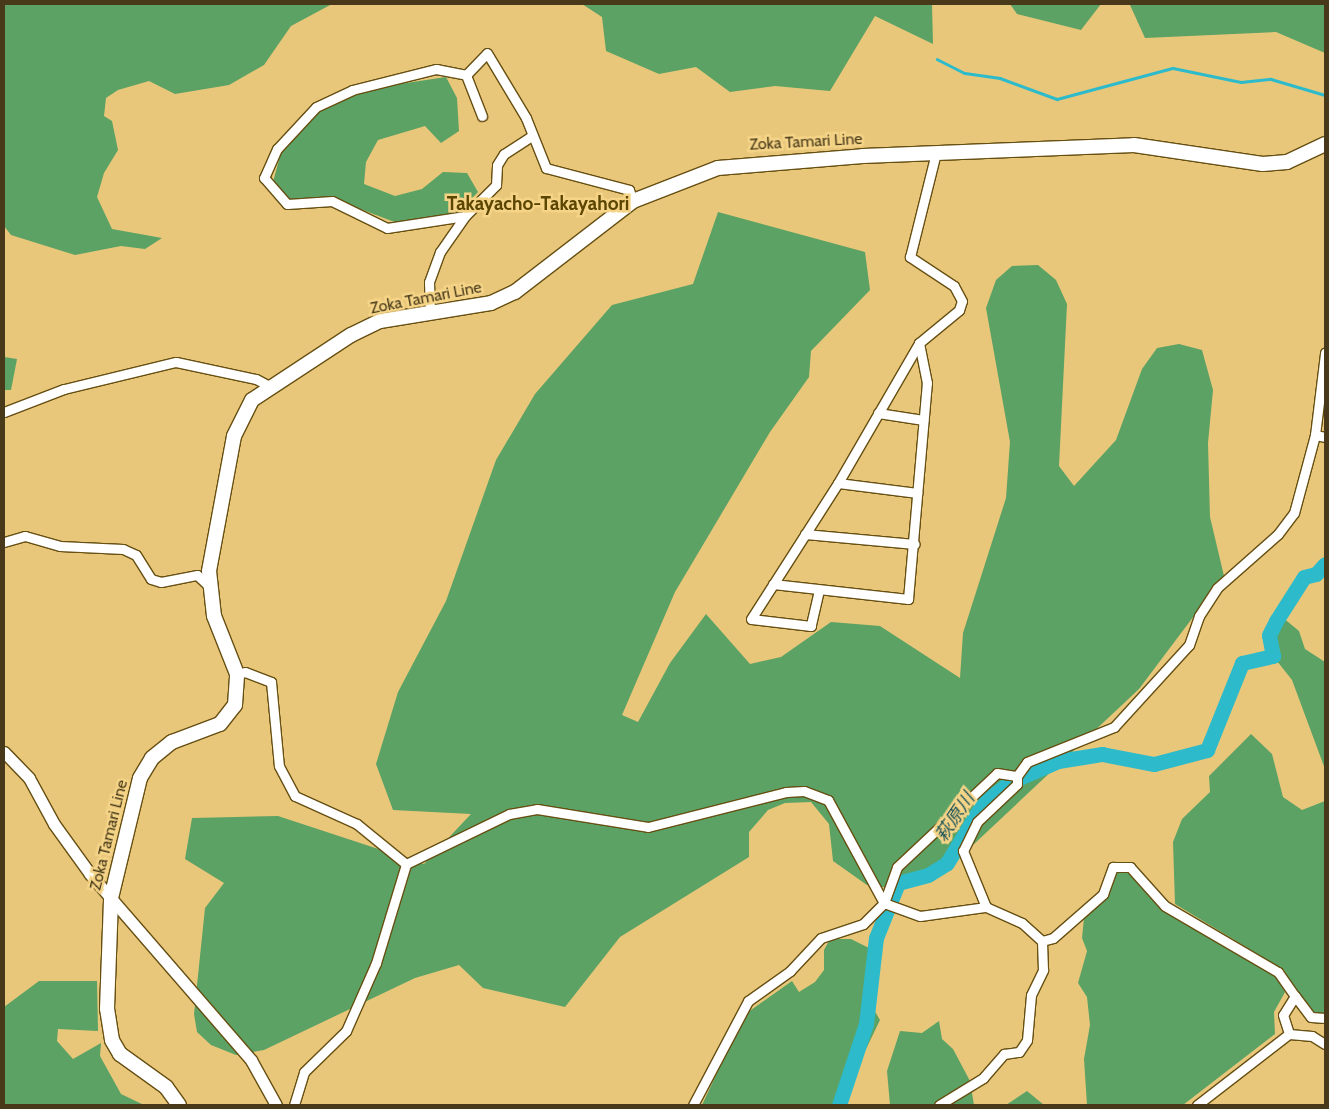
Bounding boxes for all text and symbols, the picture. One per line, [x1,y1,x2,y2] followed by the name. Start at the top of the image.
[749,129,863,155] street label: Zoka Tamari Line
[447,193,629,215] district label: Takayacho-Takayahori
[369,278,483,318] street label: Zoka Tamari Line
[86,778,132,892] street label: Zoka Tamari Line
[931,789,979,845] water label: 萩原川

